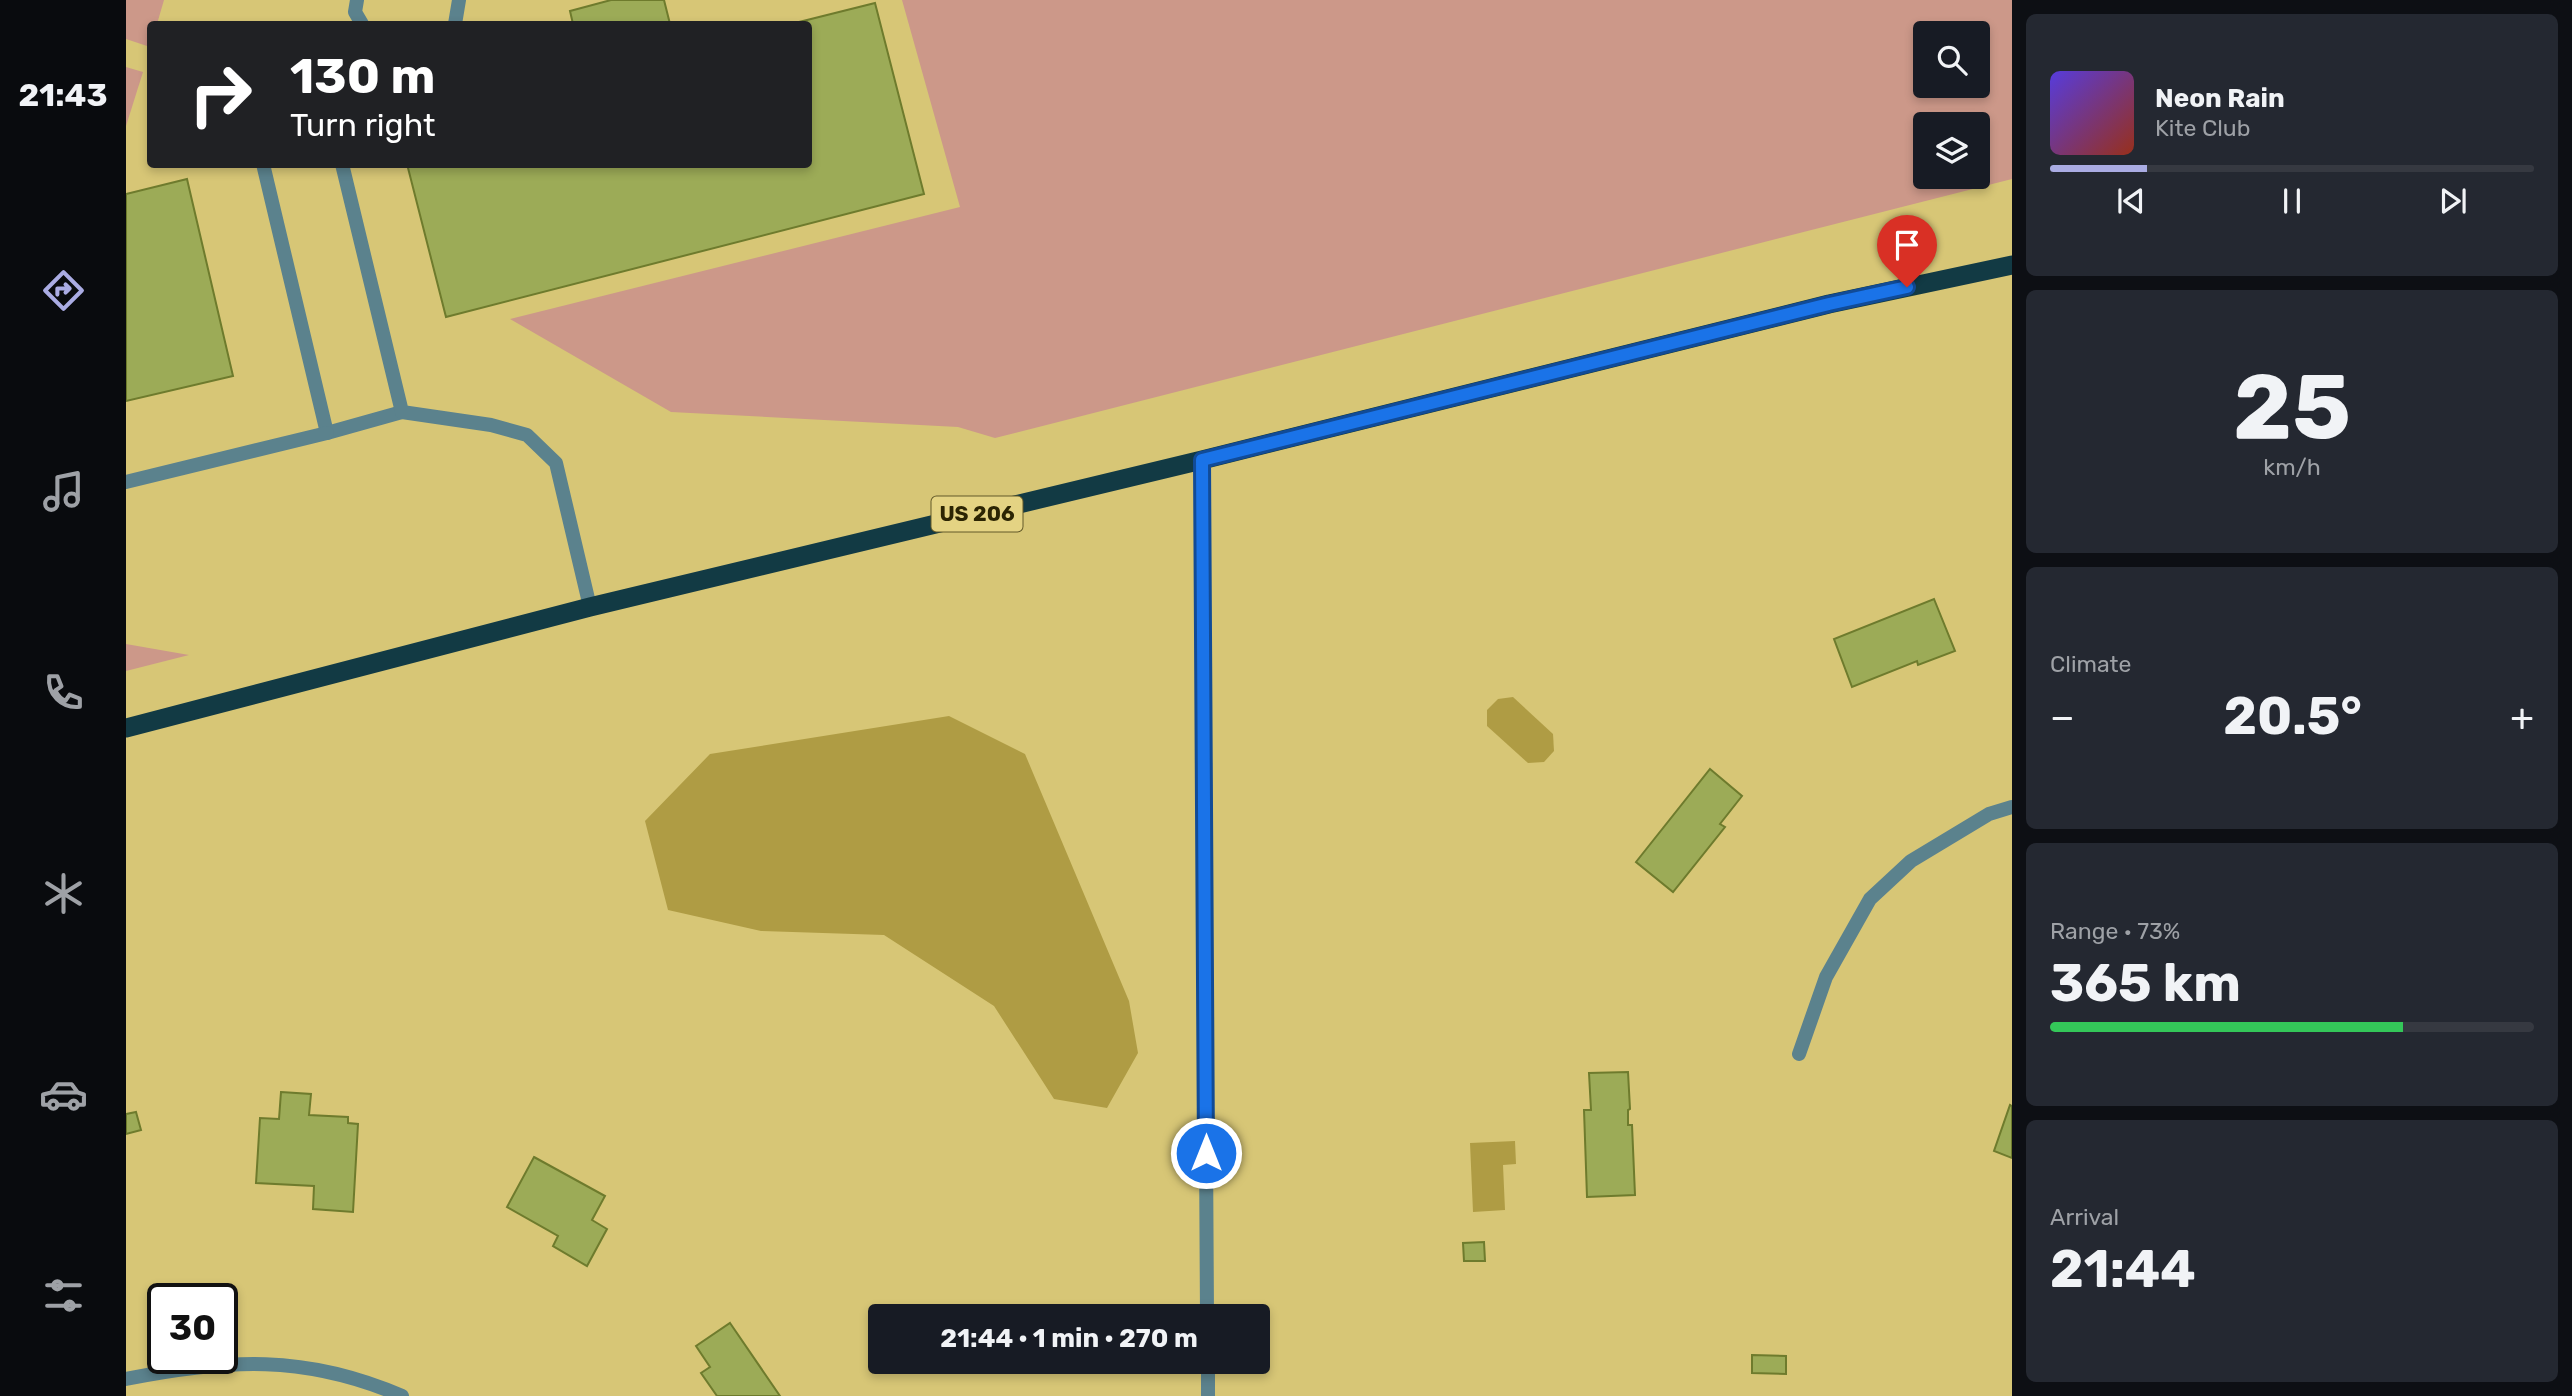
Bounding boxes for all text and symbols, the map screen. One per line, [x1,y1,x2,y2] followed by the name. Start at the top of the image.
[1913,21,1990,189] map controls
[1913,21,1990,98] button: search
[290,47,435,105] text: 130 m
[175,49,266,140] icon: right
[19,76,108,114] text: 21:43
[2155,83,2285,114] text: Neon Rain
[290,106,435,144] text: Turn right
[1913,112,1990,189] button: layers
[2155,114,2250,142] text: Kite Club
[2112,182,2150,220] icon: previous
[2273,182,2311,220] icon: pause
[2434,182,2472,220] icon: next
[1877,215,1937,287] pin
[1888,226,1926,264] icon: arrive
[39,266,88,315] icon: directions
[2233,353,2351,461] text: 25
[2263,453,2321,481] text: km/h
[39,467,88,516] icon: music
[932,496,1022,532] road number: US 206
[2050,650,2131,678] text: Climate
[39,668,88,717] icon: phone
[2223,685,2362,747] text: 20.5°
[2050,694,2075,740] text: −
[2510,694,2534,740] text: +
[39,869,88,918] icon: climate
[2050,917,2180,945] text: Range · 73%
[2050,952,2241,1014] text: 365 km
[39,1070,88,1119] icon: car
[1169,1116,1243,1190] position arrow
[2050,1203,2119,1231] text: Arrival
[2050,1238,2196,1300] text: 21:44
[39,1271,88,1320] icon: filters
[147,1283,238,1374] speed limit sign: 30
[940,1323,1198,1354] text: 21:44 · 1 min · 270 m

